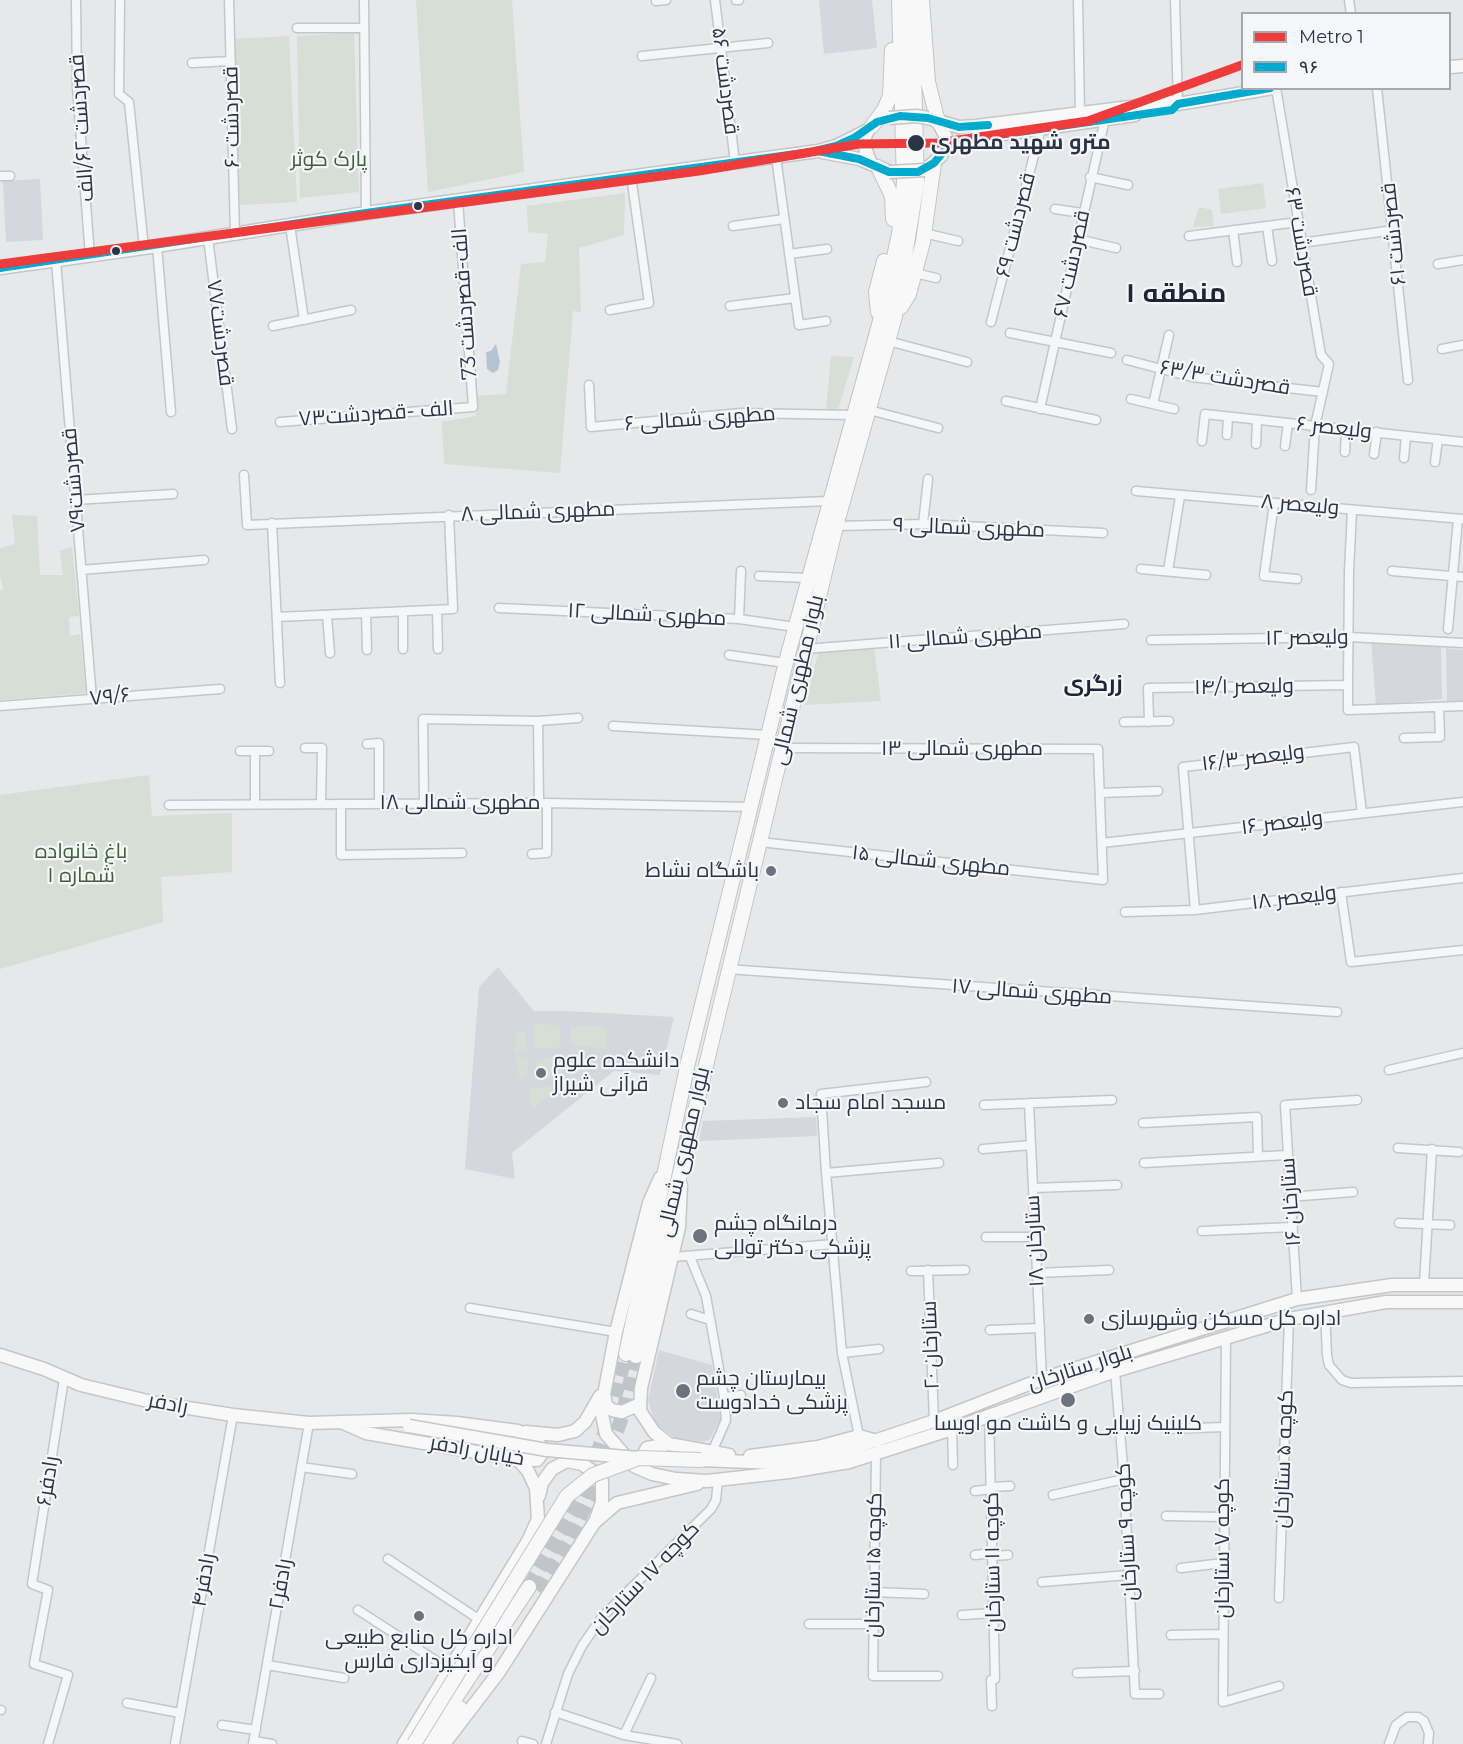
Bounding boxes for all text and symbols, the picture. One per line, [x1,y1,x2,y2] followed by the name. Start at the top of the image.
[1241,12,1451,90] legend
[706,26,744,136] street label: ۵۶ قصردشت
[1299,26,1364,48] text: Metro 1
[64,53,100,203] street label: قصردشت ۶۲/الف
[1299,56,1318,78] text: ۹۶
[219,66,245,168] street label: ۶۰ قصردشت
[931,130,1111,156] place label: مترو شهید مطهری
[906,133,926,153] marker: مترو شهید مطهری
[291,147,367,173] park label: پارک کوثر
[991,170,1041,280] street label: ۶۹ قصردشت
[1376,181,1412,287] street label: ۶۱ قصردشت
[1279,185,1323,299] street label: ۶۳ قصردشت
[412,200,424,212] unlabelled marker
[1048,208,1096,320] street label: ۶۷ قصردشت
[447,227,483,381] street label: 73 الف-قصردشت
[110,245,122,257] unlabelled marker
[201,278,239,388] street label: قصردشت۷۷
[1126,278,1226,310] district label: منطقه ۱
[1158,355,1292,401] street label: ۶۳/۳ قصردشت
[298,396,454,432] street label: الف -قصردشت۷۳
[624,401,776,437] street label: ۶ مطهری شمالی
[1295,412,1373,444] street label: ۶ ولیعصر
[57,427,91,533] street label: قصردشت۷۹
[1260,489,1340,521] street label: ۸ ولیعصر
[460,497,616,527] street label: ۸ مطهری شمالی
[893,513,1045,543] street label: ۹ مطهری شمالی
[766,593,830,767] street label: بلوار مطهرى شمالى
[567,598,727,632] street label: ۱۲ مطهری شمالی
[887,619,1043,655] street label: ۱۱ مطهری شمالی
[1265,625,1349,651] street label: ۱۲ ولیعصر
[1063,672,1123,698] district label: زرگری
[1194,674,1294,700] street label: ۱۴/۱ ولیعصر
[88,683,132,711] street label: ۷۹/۶
[881,736,1043,762] street label: ۱۳ مطهری شمالی
[1200,739,1306,777] street label: ۱۶/۳ ولیعصر
[380,790,540,816] street label: ۱۸ مطهری شمالی
[1240,805,1324,841] street label: ۱۶ ولیعصر
[35,839,127,889] park label: باغ خانواده شماره ۱
[851,840,1011,882] street label: ۱۵ مطهری شمالی
[645,858,759,884] place label: باشگاه نشاط
[764,864,778,878] marker: باشگاه نشاط
[1250,880,1338,916] street label: ۱۸ ولیعصر
[951,974,1113,1010] street label: ۱۷ مطهری شمالی
[553,1048,679,1098] place label: دانشکده علوم قرآنی شیراز
[652,1065,716,1239] street label: بلوار مطهرى شمالى
[534,1066,548,1080] marker: دانشکده علوم قرآنی شیراز
[795,1090,946,1116] place label: مسجد امام سجاد
[776,1096,790,1110] marker: مسجد امام سجاد
[1275,1157,1307,1247] street label: ۱۶ ستارخان
[1020,1194,1050,1288] street label: ۱۸ ستارخان
[714,1211,871,1261] place label: درمانگاه چشم پزشكی دكتر توللی
[691,1227,709,1245] marker: درمانگاه چشم پزشكی دكتر توللی
[917,1300,945,1390] street label: ۲۰ ستارخان
[1101,1306,1341,1332] place label: اداره کل مسکن وشهرسازی
[1082,1312,1096,1326] marker: اداره کل مسکن وشهرسازی
[1025,1339,1135,1397] street label: بلوار ستارخان
[696,1366,848,1416] place label: بیمارستان چشم پزشکی خدادوست
[674,1382,692,1400] marker: بیمارستان چشم پزشکی خدادوست
[146,1388,190,1420] street label: رادفر
[1269,1389,1299,1529] street label: کوچه ۵ ستارخان
[1059,1391,1077,1409] marker: کلینیک زیبایی و کاشت مو اویسا
[934,1411,1202,1437] place label: کلینیک زیبایی و کاشت مو اویسا
[428,1430,526,1472] street label: خیابان رادفر
[32,1454,64,1508] street label: رادفر۶
[1111,1462,1143,1602] street label: کوچه ۹ ستارخان
[1210,1478,1236,1618] street label: کوچه ۷ ستارخان
[860,1492,888,1638] street label: کوچه ۱۵ ستارخان
[979,1492,1007,1632] street label: کوچه ۱۱ ستارخان
[585,1516,705,1640] street label: کوچه ۱۷ ستارخان
[187,1551,221,1609] street label: رادفر۴
[264,1556,298,1612] street label: رادفر۲
[412,1609,426,1623] marker: اداره کل منابع طبیعى و آبخیزدارى فارس
[325,1625,513,1675] place label: اداره کل منابع طبیعى و آبخیزدارى فارس

